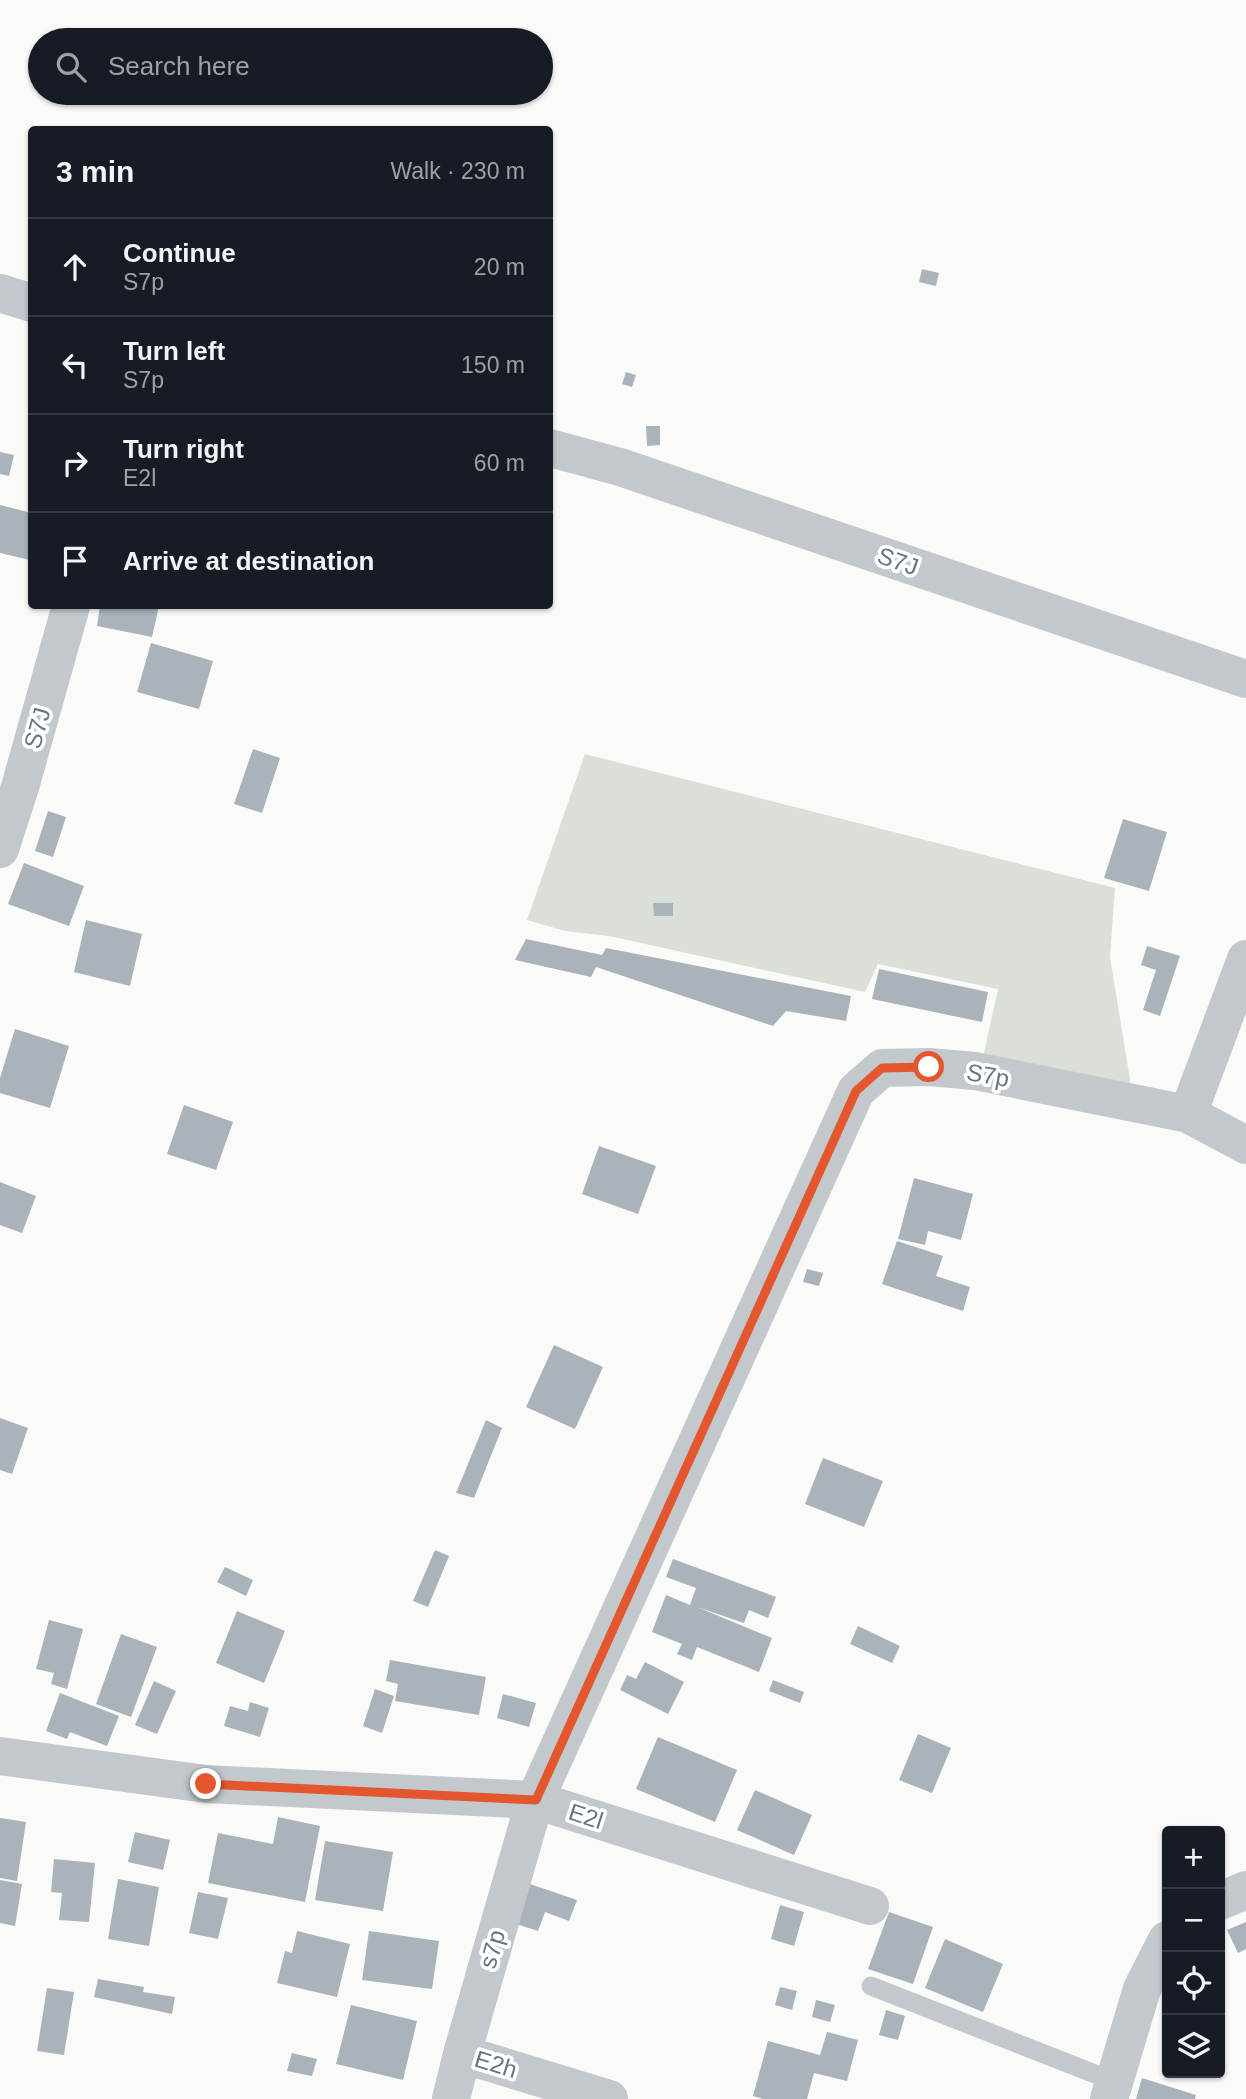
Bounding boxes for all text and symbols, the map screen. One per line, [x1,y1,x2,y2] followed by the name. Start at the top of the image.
[28,28,553,105] search box
[52,48,90,86] icon: search
[108,51,250,81] text: Search here
[56,155,134,188] text: 3 min
[390,158,525,184] text: Walk · 230 m
[123,238,236,268] text: Continue
[56,248,94,286] icon: ahead
[474,254,525,280] text: 20 m
[123,269,164,295] text: S7p
[123,336,225,366] text: Turn left
[56,346,94,384] icon: left
[461,352,525,378] text: 150 m
[123,367,164,393] text: S7p
[123,434,244,464] text: Turn right
[56,444,94,482] icon: right
[474,450,525,476] text: 60 m
[123,465,156,491] text: E2l
[56,542,94,580] icon: arrive
[874,542,922,580] street label: S7J
[123,546,374,576] text: Arrive at destination
[18,704,56,752] street label: S7J
[913,1051,944,1082] route start
[965,1058,1011,1092] street label: S7p
[190,1768,221,1799] route end
[565,1798,607,1834] street label: E2l
[1162,1826,1225,2078] map controls
[1162,1826,1225,1889] button: +
[1162,1889,1225,1952] button: −
[474,1927,510,1971] street label: s7p
[1162,1952,1225,2015] button: locate
[1162,2015,1225,2078] button: layers
[472,2045,520,2083] street label: E2h

